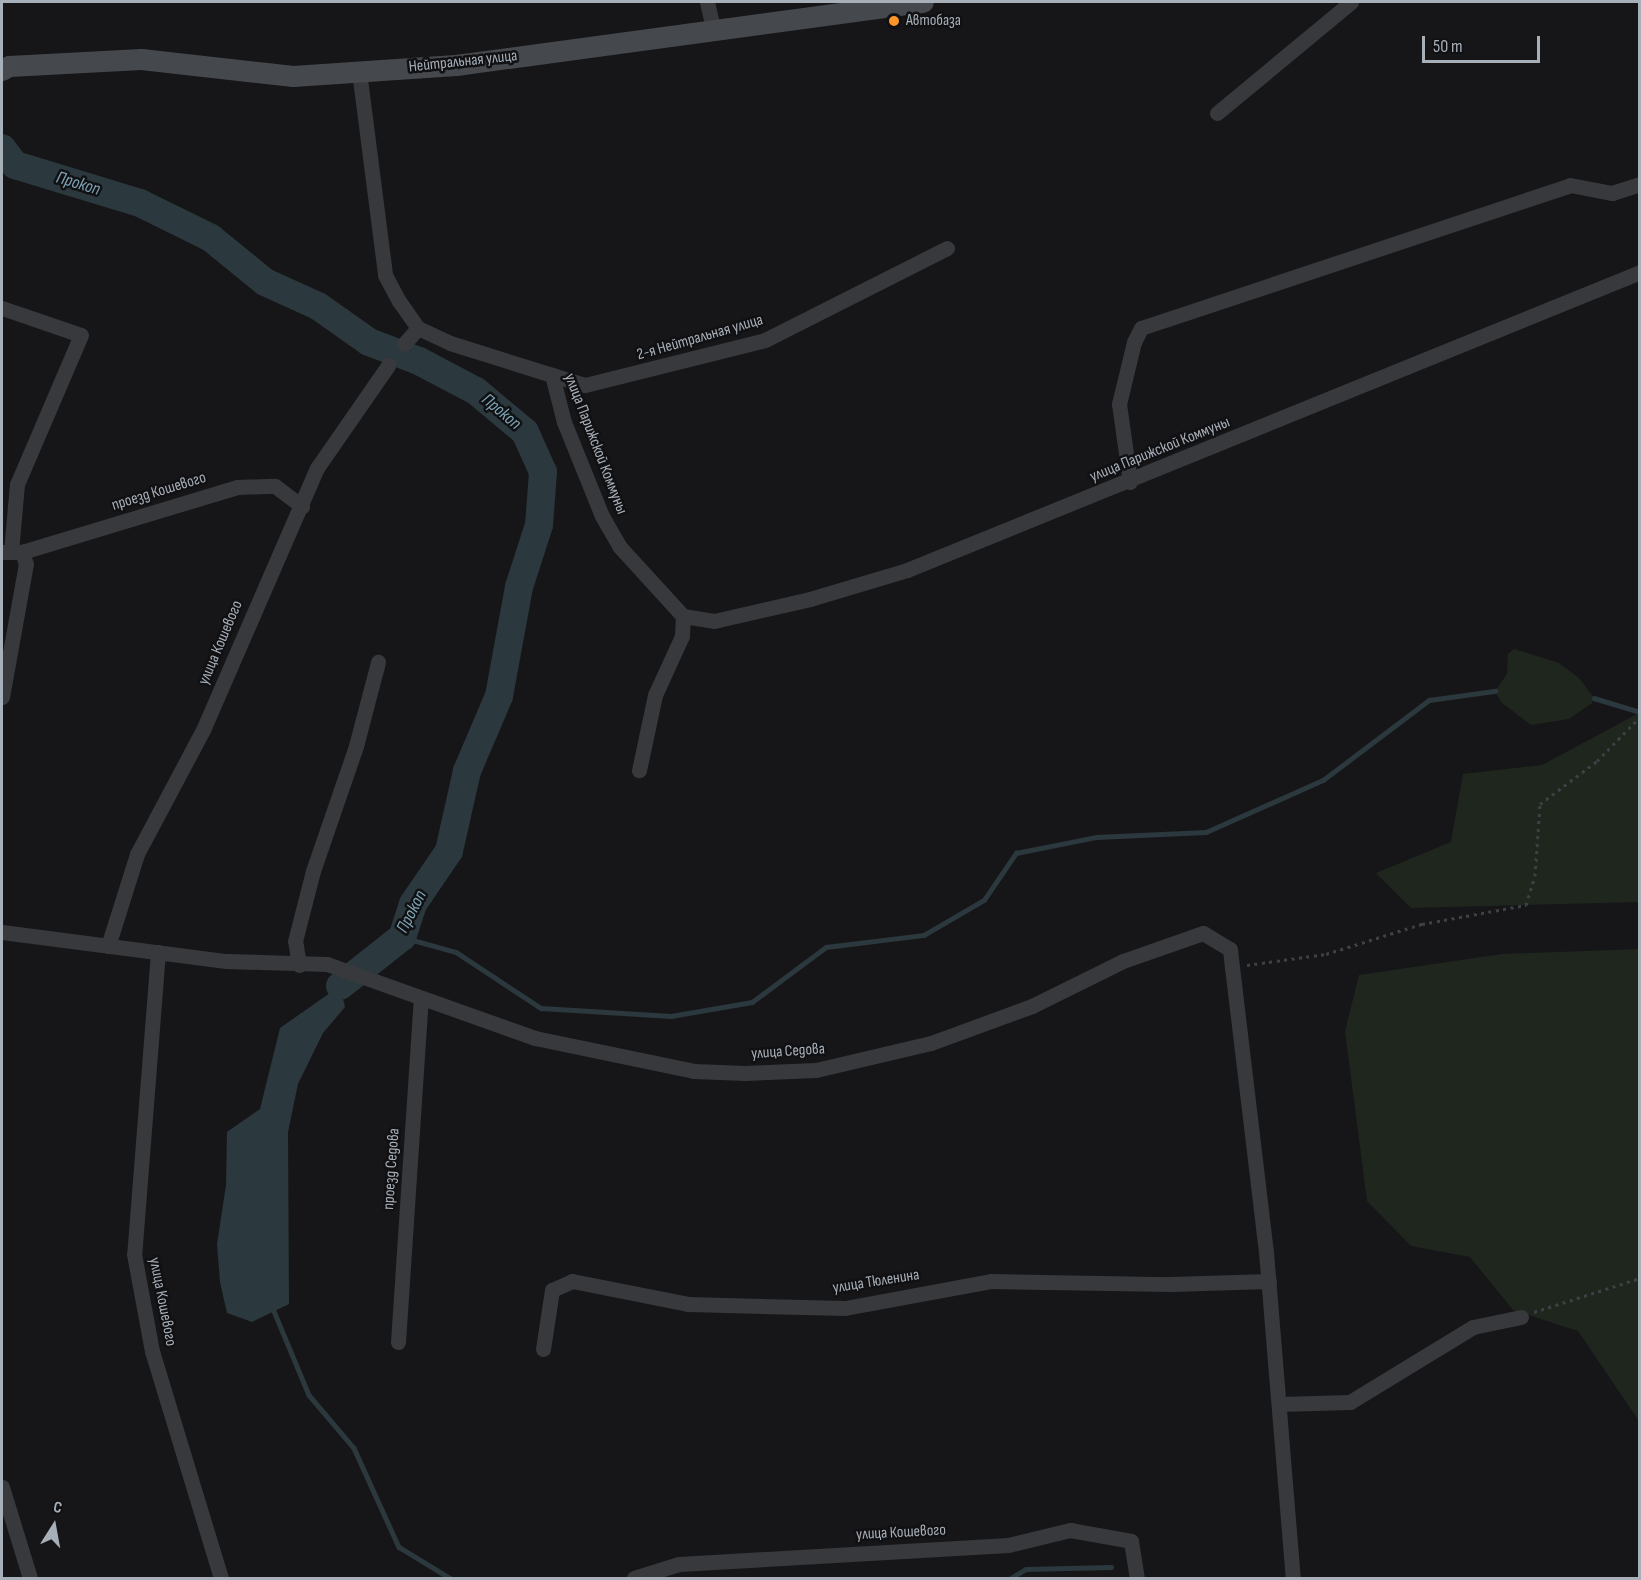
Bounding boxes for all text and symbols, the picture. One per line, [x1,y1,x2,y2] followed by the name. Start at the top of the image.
[906,11,961,31] place label: Автобаза
[887,14,901,28] marker: Автобаза
[1425,24,1544,62] scale bar
[1433,36,1463,57] text: 50 m
[408,47,518,77] street label: Нейтральная улица
[53,167,103,201] water label: Прокоп
[635,311,765,365] street label: 2-я Нейтральная улица
[559,371,631,517] street label: улица Парижской Коммуны
[477,389,525,435] water label: Прокоп
[1087,413,1233,487] street label: улица Парижской Коммуны
[110,469,208,515] street label: проезд Кошевого
[195,598,247,688] street label: улица Кошевого
[392,887,432,937] water label: Прокоп
[750,1040,826,1064] street label: улица Седова
[380,1128,404,1210] street label: проезд Седова
[144,1256,180,1348] street label: улица Кошевого
[831,1266,921,1298] street label: улица Тюленина
[24,1496,84,1556] north arrow
[52,1498,63,1518] text: С
[856,1521,946,1545] street label: улица Кошевого

